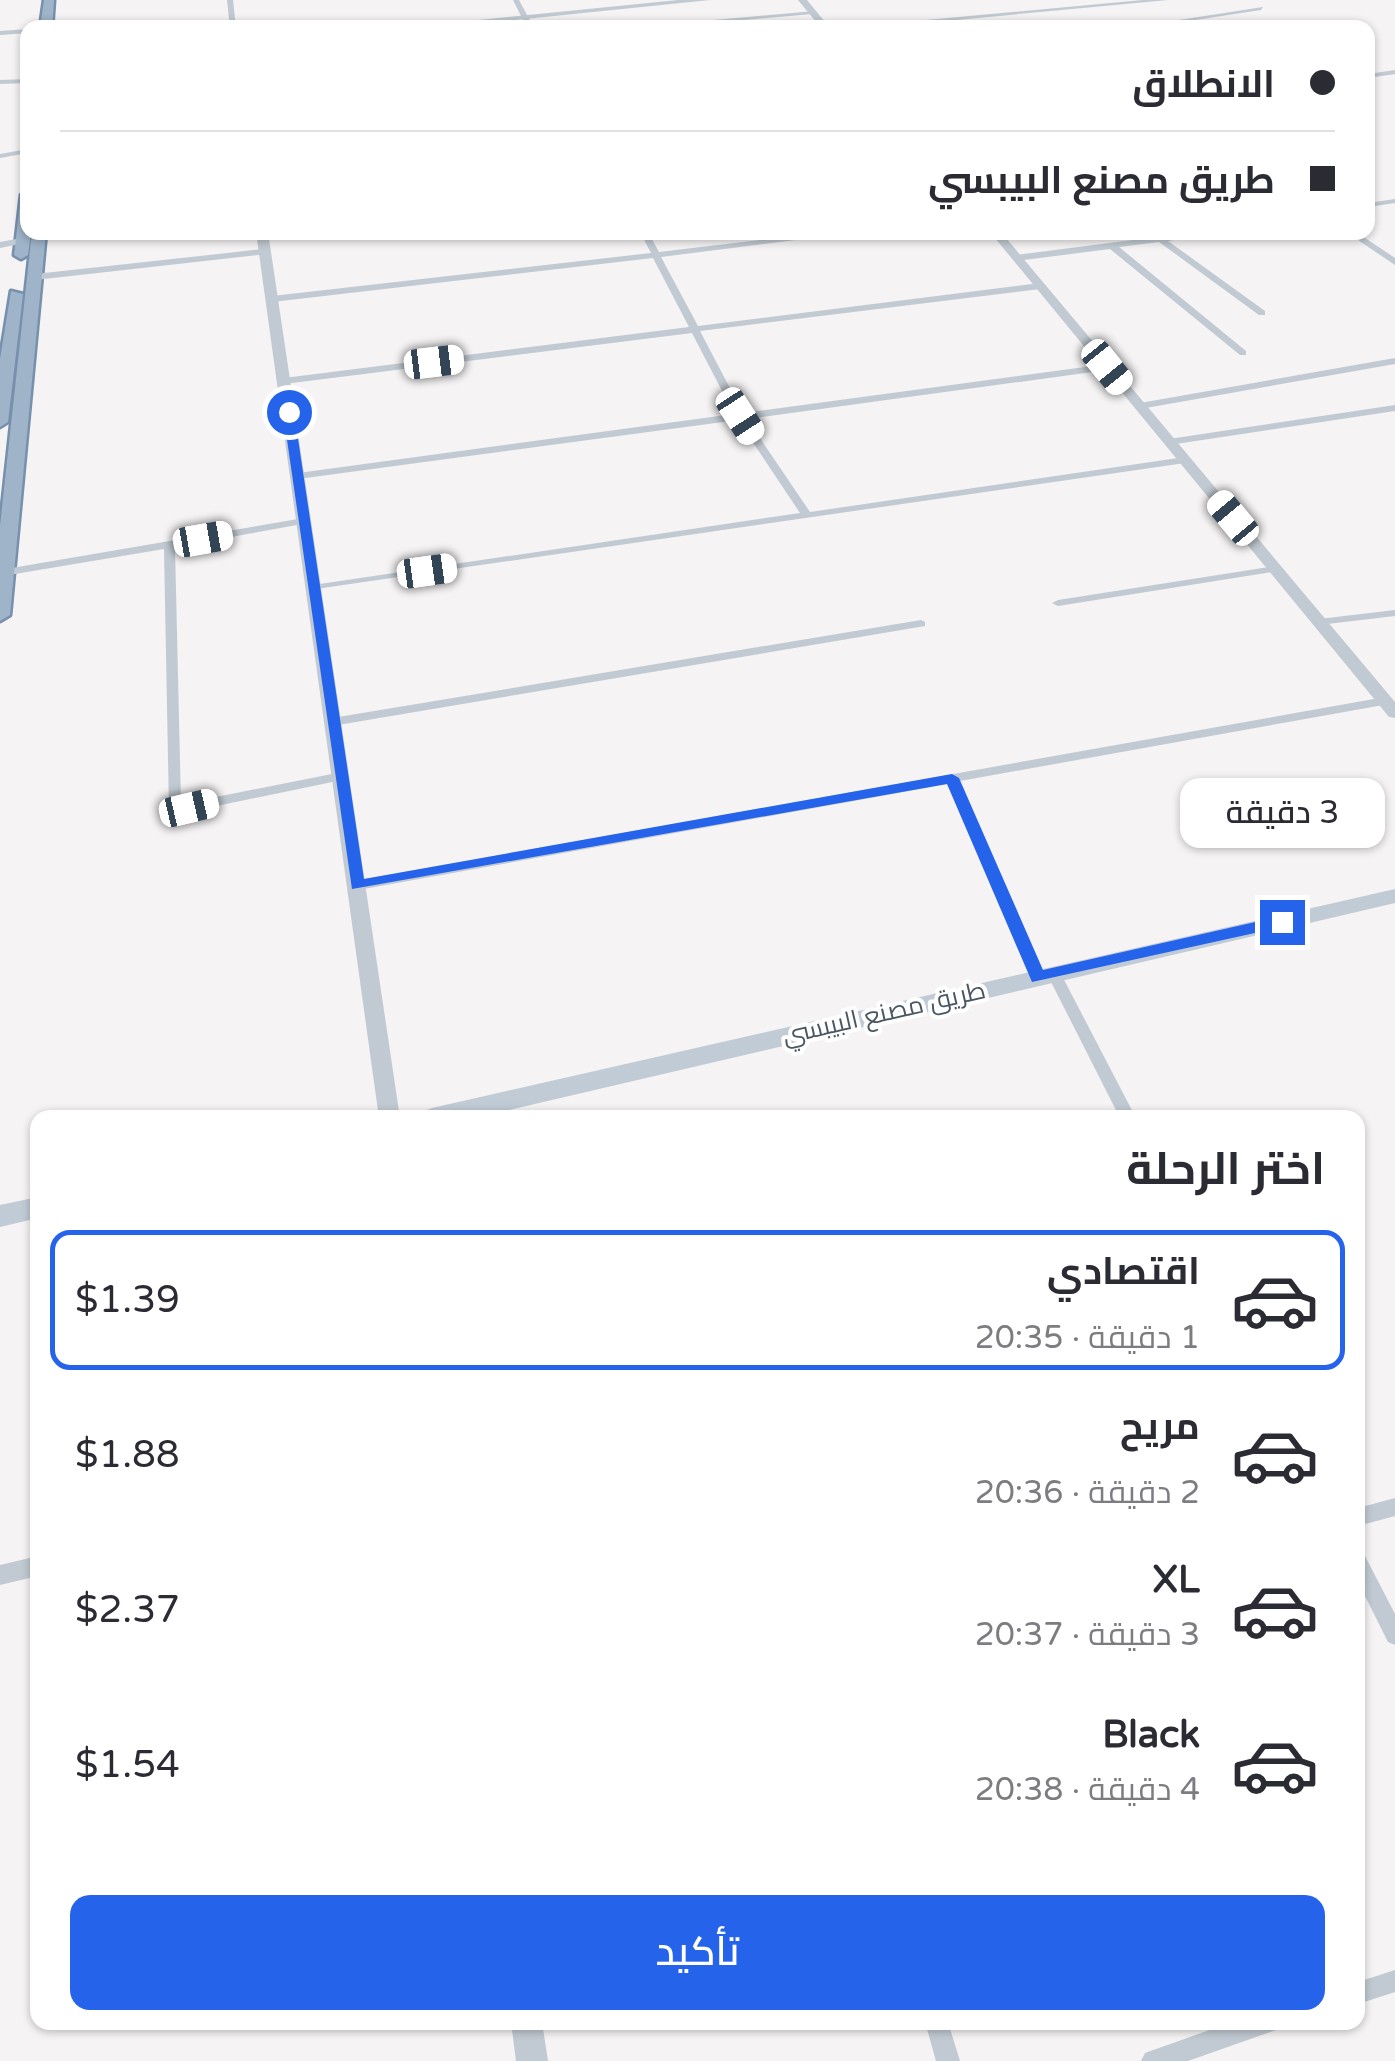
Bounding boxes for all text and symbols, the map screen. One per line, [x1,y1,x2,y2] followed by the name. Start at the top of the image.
[1132,62,1275,108] text: الانطلاق
[928,158,1275,204] text: طريق مصنع البيبسي
[1076,334,1138,400] car
[402,343,466,381] car
[711,383,769,449] car
[267,390,312,435] route start
[1202,485,1264,551] car
[171,519,235,559] car
[395,552,459,590] car
[1180,777,1384,847] callout: 3 دقيقة
[156,787,222,829] car
[1226,794,1339,832] text: 3 دقيقة
[1260,900,1305,945] route end
[780,975,989,1054] street label: طريق مصنع البيبسي
[1126,1143,1325,1197] text: اختر الرحلة
[1047,1249,1200,1295] text: اقتصادي
[1230,1255,1320,1345] icon: car
[75,1277,180,1323] text: $1.39
[975,1319,1200,1357] text: 1 دقيقة · 20:35
[1120,1404,1200,1450] text: مريح
[1230,1410,1320,1500] icon: car
[75,1432,180,1478] text: $1.88
[975,1474,1200,1512] text: 2 دقيقة · 20:36
[1153,1557,1200,1603] text: XL
[1230,1565,1320,1655] icon: car
[75,1587,180,1633] text: $2.37
[975,1616,1200,1654] text: 3 دقيقة · 20:37
[1102,1712,1200,1758] text: Black
[1230,1720,1320,1810] icon: car
[75,1742,180,1788] text: $1.54
[975,1771,1200,1809] text: 4 دقيقة · 20:38
[70,1895,1325,2010] button: تأكيد

